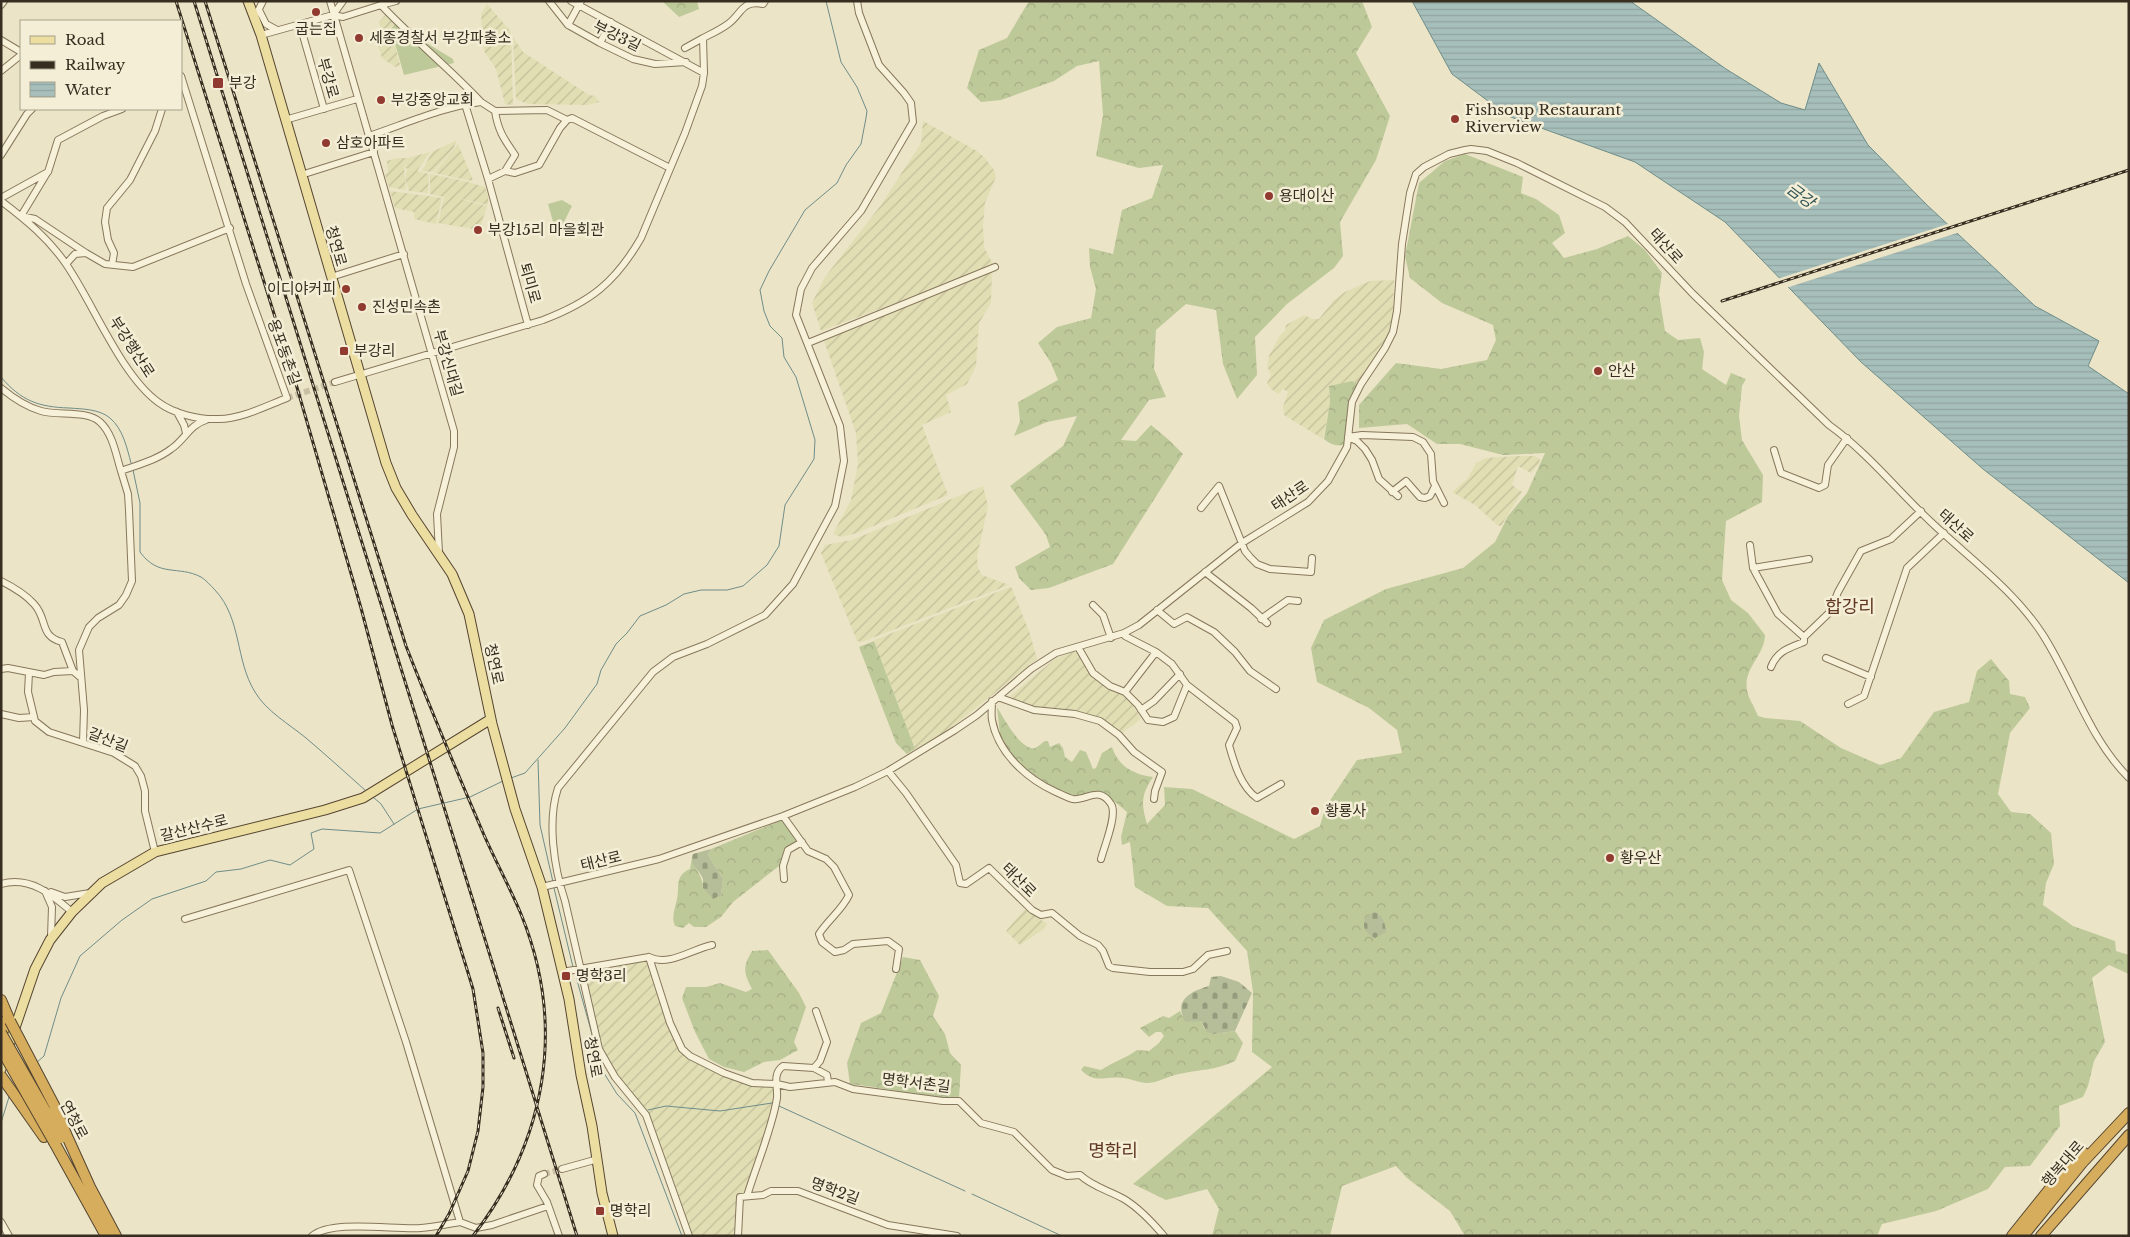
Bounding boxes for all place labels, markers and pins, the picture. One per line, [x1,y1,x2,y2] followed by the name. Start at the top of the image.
[310,6,322,18] marker: 굽는집
[295,19,337,38] place label: 굽는집
[369,28,512,47] place label: 세종경찰서 부강파출소
[353,32,365,44] marker: 세종경찰서 부강파출소
[229,73,257,92] place label: 부강
[211,76,225,90] marker: 부강
[391,90,474,109] place label: 부강중앙교회
[375,94,387,106] marker: 부강중앙교회
[1465,100,1621,136] place label: Fishsoup Restaurant Riverview
[1449,113,1461,125] marker: Fishsoup Restaurant Riverview
[336,133,405,152] place label: 삼호아파트
[320,137,332,149] marker: 삼호아파트
[1279,186,1334,205] place label: 용대이산
[1263,190,1275,202] marker: 용대이산
[488,220,604,239] place label: 부강15리 마을회관
[472,224,484,236] marker: 부강15리 마을회관
[267,279,336,298] place label: 이디야커피
[340,283,352,295] marker: 이디야커피
[372,297,441,316] place label: 진성민속촌
[356,301,368,313] marker: 진성민속촌
[354,341,395,360] place label: 부강리
[338,345,350,357] marker: 부강리
[1608,361,1636,380] place label: 안산
[1592,365,1604,377] marker: 안산
[1325,801,1367,820] place label: 황룡사
[1309,805,1321,817] marker: 황룡사
[1620,848,1662,867] place label: 황우산
[1604,852,1616,864] marker: 황우산
[576,966,627,985] place label: 명학3리
[560,970,572,982] marker: 명학3리
[610,1201,651,1220] place label: 명학리
[594,1205,606,1217] marker: 명학리

